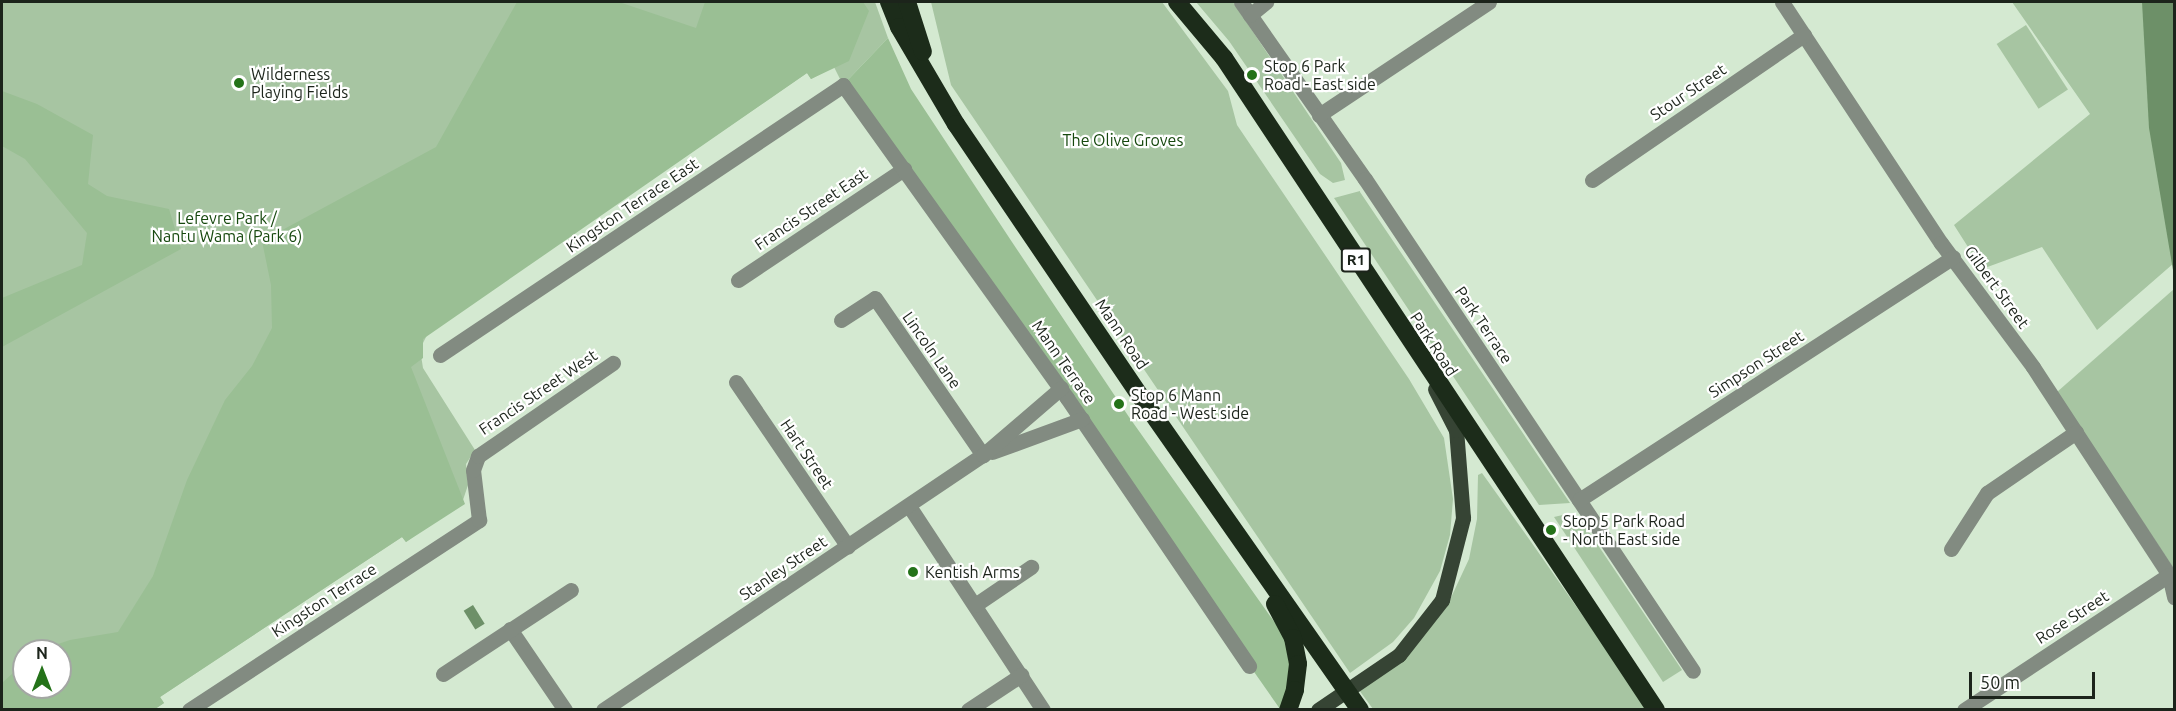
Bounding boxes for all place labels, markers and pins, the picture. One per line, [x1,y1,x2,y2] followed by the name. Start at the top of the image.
[1264,56,1376,94] place label: Stop 6 Park Road - East side
[251,64,348,102] place label: Wilderness Playing Fields
[1245,68,1259,82] marker: Stop 6 Park Road - East side
[232,76,246,90] marker: Wilderness Playing Fields
[1131,385,1249,423] place label: Stop 6 Mann Road - West side
[1112,397,1126,411] marker: Stop 6 Mann Road - West side
[1563,511,1685,549] place label: Stop 5 Park Road - North East side
[1544,523,1558,537] marker: Stop 5 Park Road - North East side
[925,562,1020,582] place label: Kentish Arms
[906,565,920,579] marker: Kentish Arms

